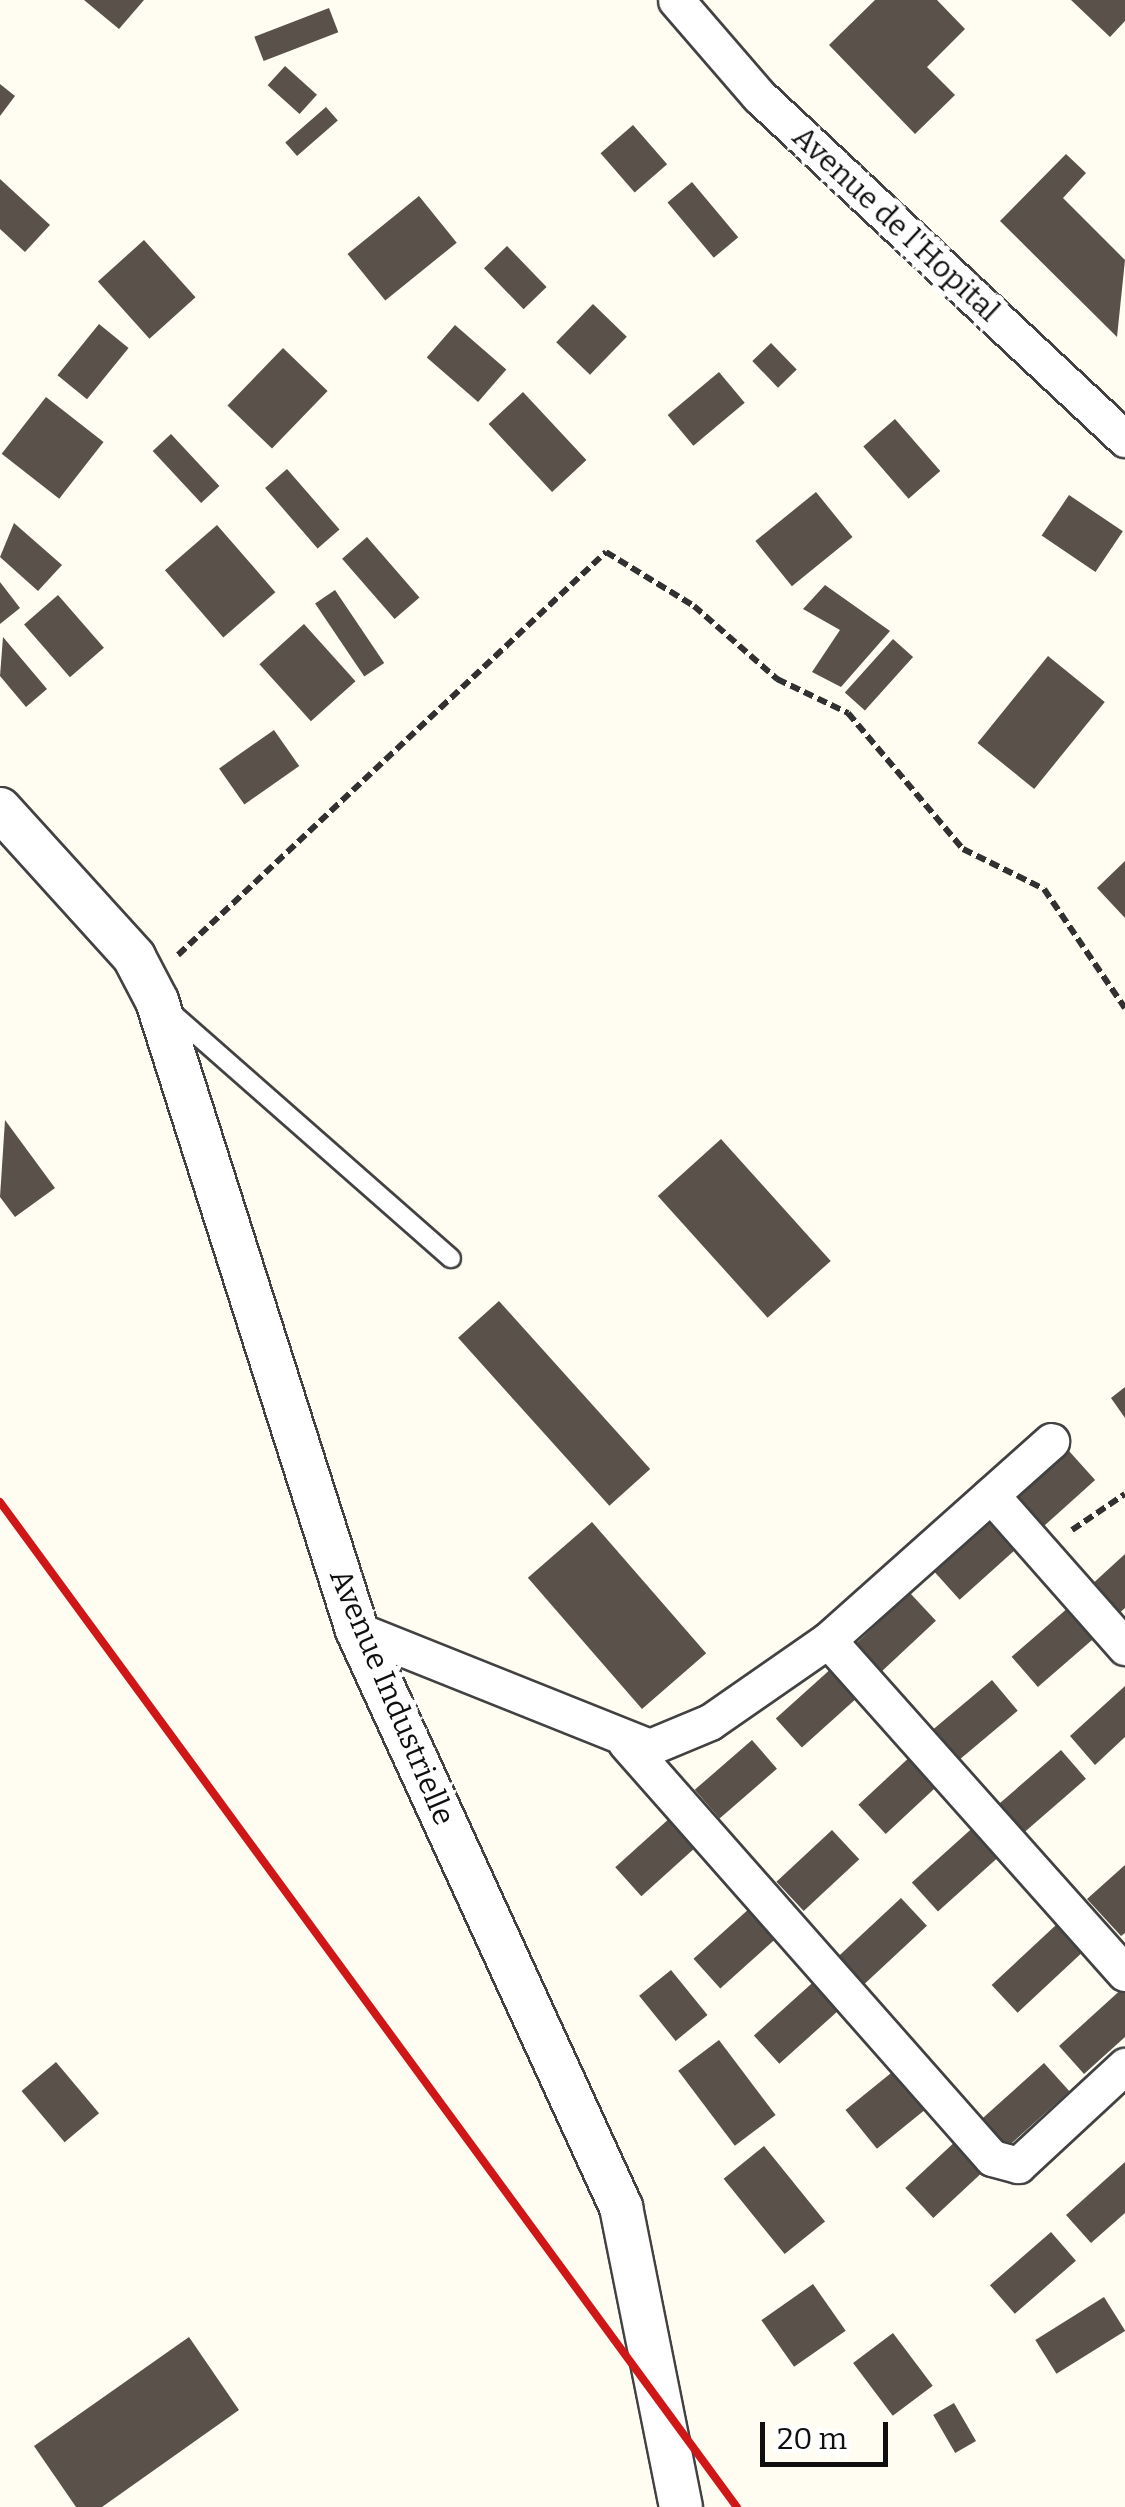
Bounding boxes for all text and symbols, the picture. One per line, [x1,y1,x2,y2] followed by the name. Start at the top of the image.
[785,119,1007,329] street label: Avenue de l'Hopital
[322,1564,462,1830] street label: Avenue Industrielle
[765,2402,892,2464] scale bar
[777,2421,847,2457] text: 20 m

